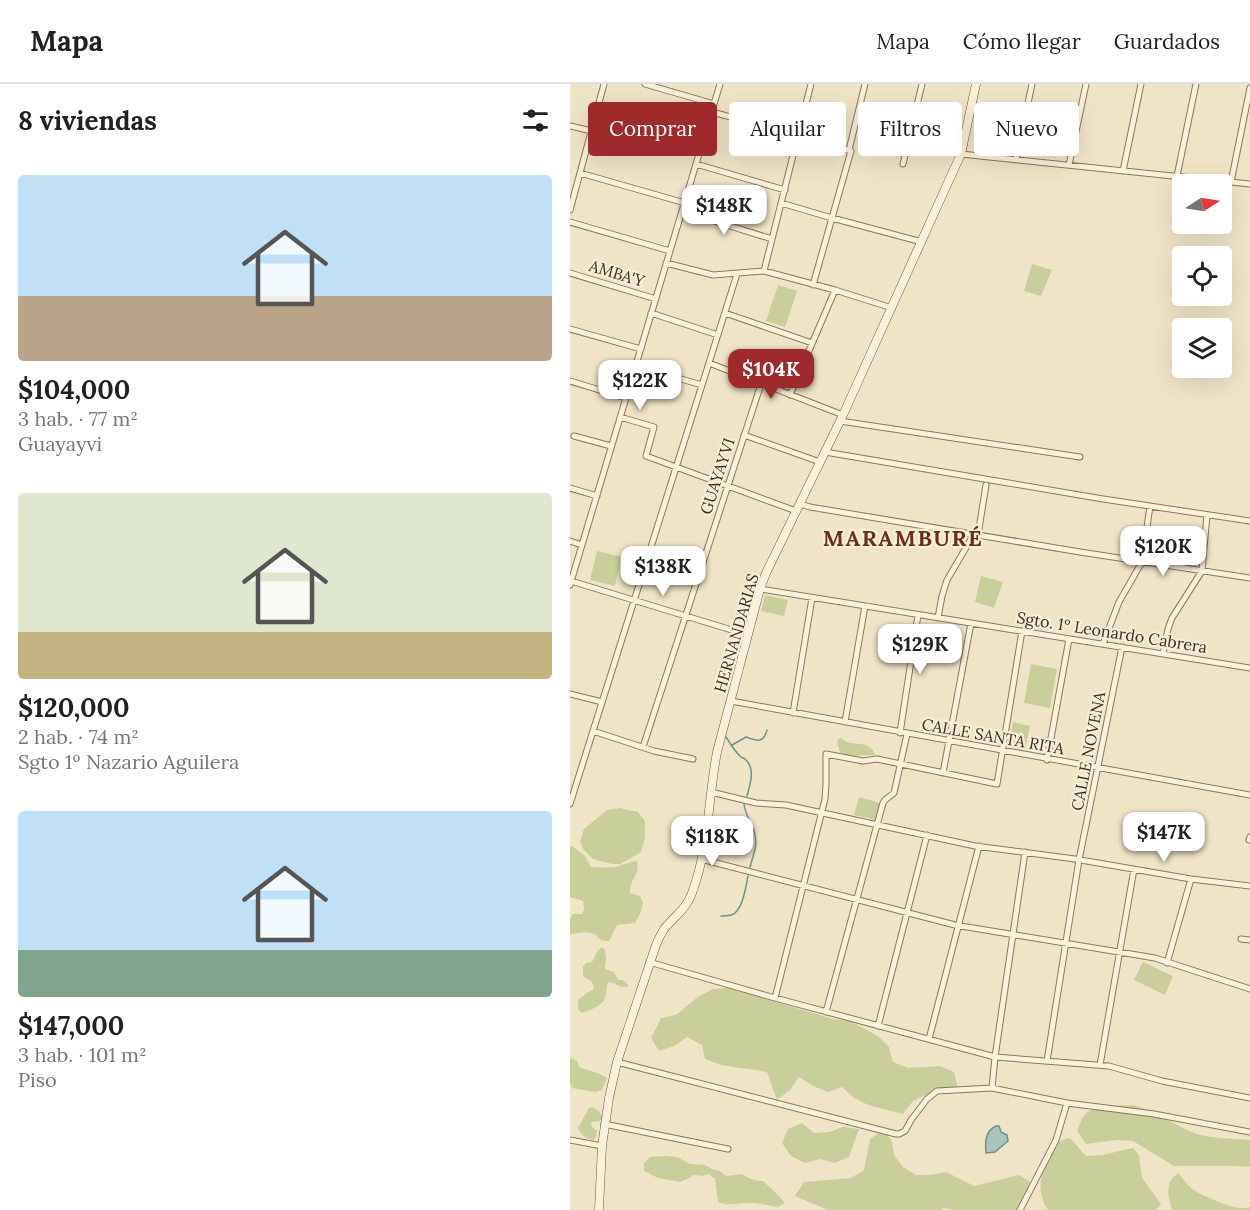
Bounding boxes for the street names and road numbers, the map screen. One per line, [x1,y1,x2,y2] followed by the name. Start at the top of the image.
[586,255,648,291] street label: AMBA'Y
[695,435,739,517] street label: GUAYAYVI
[709,571,763,695] street label: HERNANDARIAS
[1015,607,1209,657] street label: Sgto. 1º Leonardo Cabrera
[1067,689,1110,812] street label: CALLE NOVENA
[920,714,1067,759] street label: CALLE SANTA RITA

